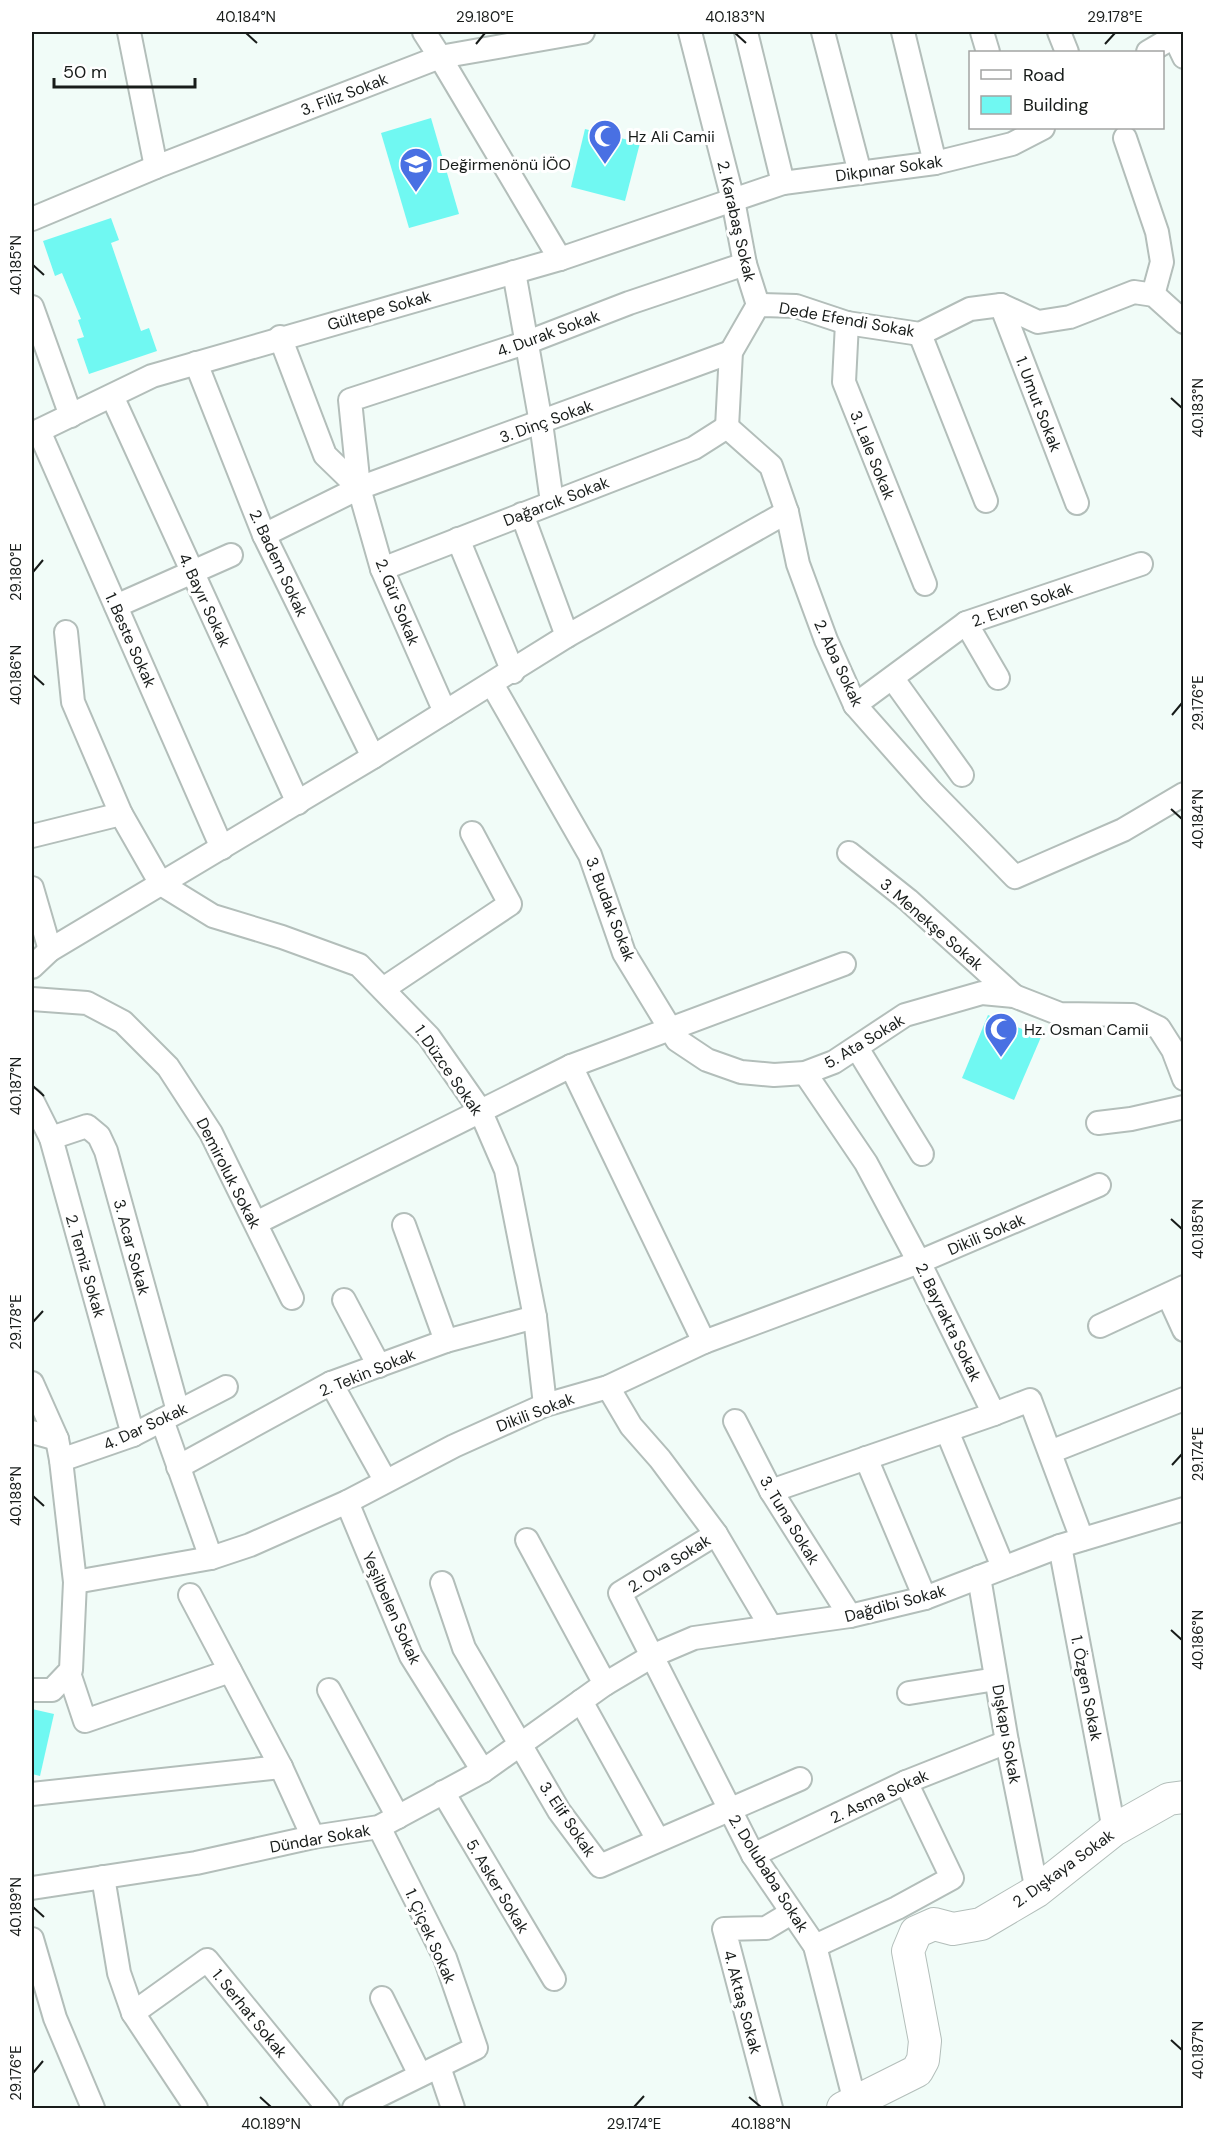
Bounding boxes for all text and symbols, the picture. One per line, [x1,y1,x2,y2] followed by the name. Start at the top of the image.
[216,7,276,27] text: 40.184°N
[456,7,514,27] text: 29.180°E
[705,7,765,27] text: 40.183°N
[1087,7,1143,27] text: 29.178°E
[54,51,195,89] scale bar
[969,51,1164,129] legend
[63,60,107,84] text: 50 m
[1023,63,1065,87] text: Road
[298,68,391,121] street label: 3. Filiz Sokak
[1023,93,1088,117] text: Building
[587,118,623,165] mosque icon: Hz Ali Camii
[628,126,715,147] place label: Hz Ali Camii
[398,146,434,193] school or university icon: Değirmenönü İÖO
[834,151,944,186] street label: Dikpınar Sokak
[439,154,571,175] place label: Değirmenönü İÖO
[712,159,761,284] street label: 2. Karabaş Sokak
[6,235,26,295] text: 40.185°N
[325,286,433,335] street label: Gültepe Sokak
[777,297,916,342] street label: Dede Efendi Sokak
[494,305,602,362] street label: 4. Durak Sokak
[1011,354,1066,455] street label: 1. Umut Sokak
[1188,378,1208,438] text: 40.183°N
[497,395,596,448] street label: 3. Dinç Sokak
[845,407,900,503] street label: 3. Lale Sokak
[500,472,612,531] street label: Dağarcık Sokak
[244,506,313,620] street label: 2. Badem Sokak
[6,543,26,601] text: 29.180°E
[174,550,235,651] street label: 4. Bayır Sokak
[371,556,424,649] street label: 2. Gür Sokak
[969,577,1076,632] street label: 2. Evren Sokak
[100,589,161,691] street label: 1. Beste Sokak
[809,616,868,710] street label: 2. Aba Sokak
[6,645,26,705] text: 40.186°N
[1188,675,1208,731] text: 29.176°E
[1188,789,1208,849] text: 40.184°N
[581,854,640,964] street label: 3. Budak Sokak
[876,874,988,975] street label: 3. Menekşe Sokak
[820,1009,908,1074] street label: 5. Ata Sokak
[983,1011,1019,1058] mosque icon: Hz. Osman Camii
[1024,1019,1149,1040] place label: Hz. Osman Camii
[410,1021,488,1120] street label: 1. Düzce Sokak
[6,1057,26,1115] text: 40.187°N
[192,1114,266,1232] street label: Demiroluk Sokak
[109,1197,154,1297] street label: 3. Acar Sokak
[1188,1199,1208,1259] text: 40.185°N
[944,1209,1028,1260] street label: Dikili Sokak
[61,1212,110,1320] street label: 2. Temiz Sokak
[911,1260,986,1385] street label: 2. Bayrakta Sokak
[6,1294,26,1350] text: 29.178°E
[316,1344,418,1401] street label: 2. Tekin Sokak
[493,1388,577,1437] street label: Dikili Sokak
[100,1398,191,1455] street label: 4. Dar Sokak
[1188,1427,1208,1481] text: 29.174°E
[6,1466,26,1526] text: 40.188°N
[755,1472,824,1568] street label: 3. Tuna Sokak
[624,1530,715,1597] street label: 2. Ova Sokak
[357,1549,426,1668] street label: Yeşilbelen Sokak
[842,1580,948,1627] street label: Dağdibi Sokak
[1188,1610,1208,1670] text: 40.186°N
[1066,1634,1107,1743] street label: 1. Özgen Sokak
[987,1683,1026,1785] street label: Dışkapı Sokak
[827,1765,932,1828] street label: 2. Asma Sokak
[535,1778,600,1861] street label: 3. Elif Sokak
[724,1810,813,1936] street label: 2. Dolubaba Sokak
[268,1819,372,1858] street label: Dündar Sokak
[1008,1824,1118,1912] street label: 2. Dışkaya Sokak
[461,1835,534,1937] street label: 5. Asker Sokak
[6,1877,26,1937] text: 40.189°N
[400,1885,461,1987] street label: 1. Çiçek Sokak
[719,1948,766,2056] street label: 4. Aktaş Sokak
[207,1965,292,2062] street label: 1. Serhat Sokak
[1188,2021,1208,2079] text: 40.187°N
[6,2045,26,2101] text: 29.176°E
[241,2114,301,2134] text: 40.189°N
[607,2114,661,2134] text: 29.174°E
[731,2114,791,2134] text: 40.188°N

